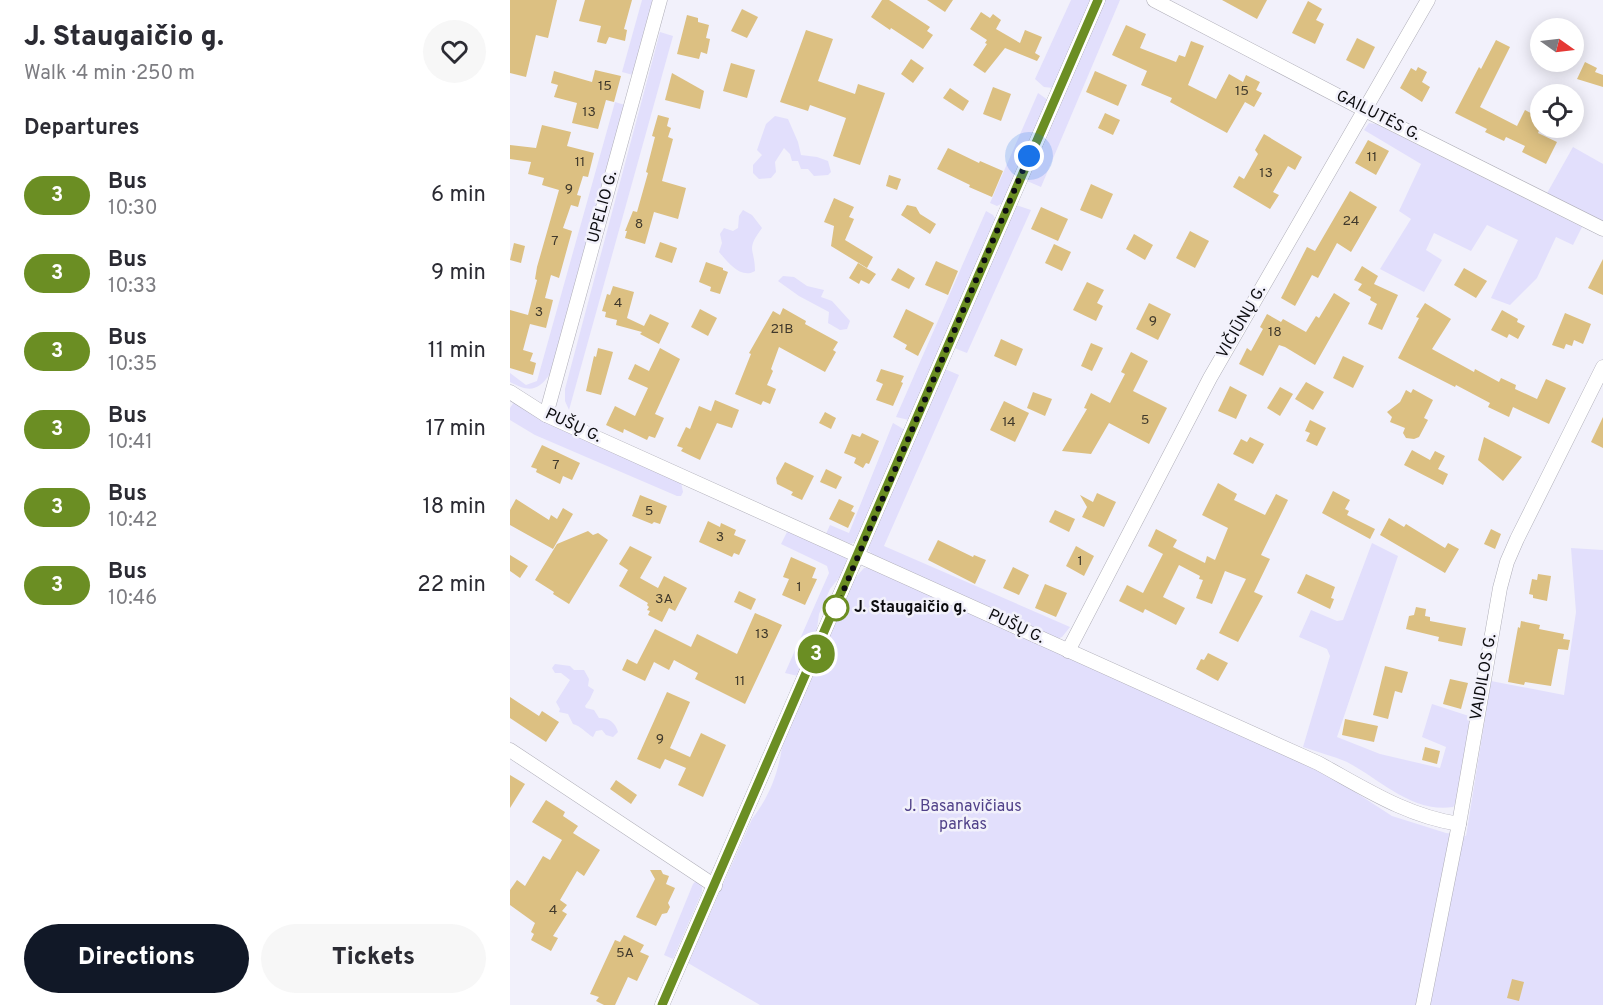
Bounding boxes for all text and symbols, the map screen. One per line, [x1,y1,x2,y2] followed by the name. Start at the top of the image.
[1530,18,1584,72] north arrow
[1530,18,1584,138] map controls
[24,20,224,56] text: J. Staugaičio g.
[423,20,486,83] button: heart
[24,61,195,87] text: Walk · 4 min · 250 m
[598,78,612,95] house number: 15
[1235,83,1249,100] house number: 15
[1530,84,1584,138] button: locate
[1332,85,1424,146] street label: GAILUTĖS G.
[582,104,596,121] house number: 13
[24,115,140,142] text: Departures
[1014,141,1044,171] your location
[1367,149,1377,166] house number: 11
[575,154,585,171] house number: 11
[1259,165,1273,182] house number: 13
[108,169,147,196] text: Bus
[584,169,622,245] street label: UPELIO G.
[565,181,573,198] house number: 9
[51,182,63,209] text: 3
[431,182,486,209] text: 6 min
[108,196,157,222] text: 10:30
[1342,213,1360,230] house number: 24
[635,216,643,233] house number: 8
[551,233,559,250] house number: 7
[108,247,147,274] text: Bus
[51,260,63,287] text: 3
[431,260,486,287] text: 9 min
[108,274,157,300] text: 10:33
[1211,281,1271,362] street label: VIČIŪNŲ G.
[614,295,622,312] house number: 4
[535,304,543,321] house number: 3
[1149,313,1157,330] house number: 9
[771,321,793,338] house number: 21B
[1268,324,1282,341] house number: 18
[108,325,147,352] text: Bus
[51,338,63,365] text: 3
[428,338,486,365] text: 11 min
[108,352,157,378] text: 10:35
[542,402,605,448] street label: PUŠŲ G.
[108,403,147,430] text: Bus
[1141,412,1149,429] house number: 5
[1002,414,1016,431] house number: 14
[51,416,63,443] text: 3
[426,416,486,443] text: 17 min
[108,430,153,456] text: 10:41
[552,457,560,474] house number: 7
[108,481,147,508] text: Bus
[51,494,63,521] text: 3
[423,494,486,521] text: 18 min
[645,503,653,520] house number: 5
[108,508,157,534] text: 10:42
[716,529,724,546] house number: 3
[1077,553,1083,570] house number: 1
[108,559,147,586] text: Bus
[51,572,63,599] text: 3
[417,572,486,599] text: 22 min
[796,579,802,596] house number: 1
[108,586,157,612] text: 10:46
[655,591,673,608] house number: 3A
[823,595,849,621] marker: J. Staugaičio g.
[854,598,967,618] place label: J. Staugaičio g.
[985,603,1048,649] street label: PUŠŲ G.
[755,626,769,643] house number: 13
[1467,632,1501,722] street label: VAIDILOS G.
[796,634,836,674] line badge: 3
[810,641,822,668] text: 3
[735,673,745,690] house number: 11
[656,731,664,748] house number: 9
[904,797,1022,835] park label: J. Basanavičiaus parkas
[549,902,557,919] house number: 4
[24,924,249,993] button: Directions
[261,924,486,993] button: Tickets
[616,945,634,962] house number: 5A

